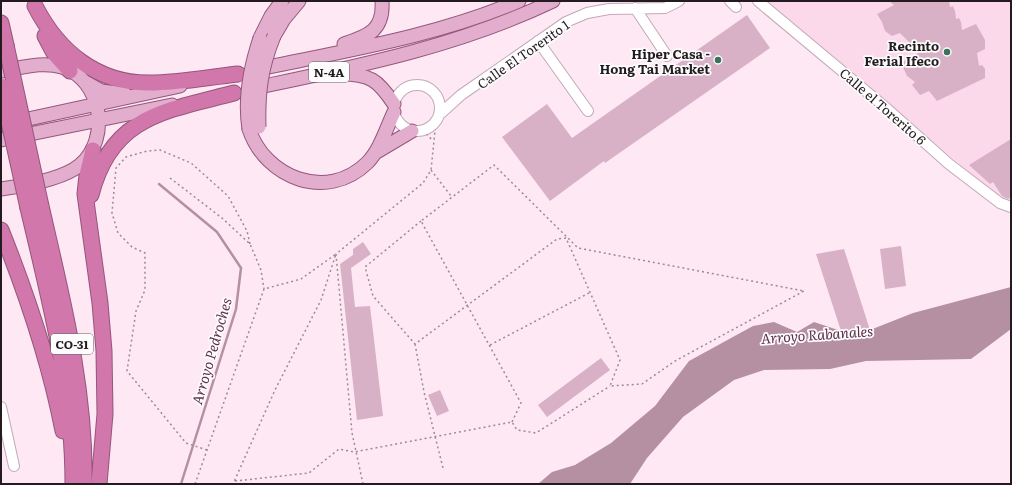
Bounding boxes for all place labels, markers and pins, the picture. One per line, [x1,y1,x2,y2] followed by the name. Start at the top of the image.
[864,36,939,70] place label: Recinto Ferial Ifeco
[599,44,710,78] place label: Hiper Casa - Hong Tai Market
[942,47,952,57] marker: Recinto Ferial Ifeco
[713,55,723,65] marker: Hiper Casa - Hong Tai Market

